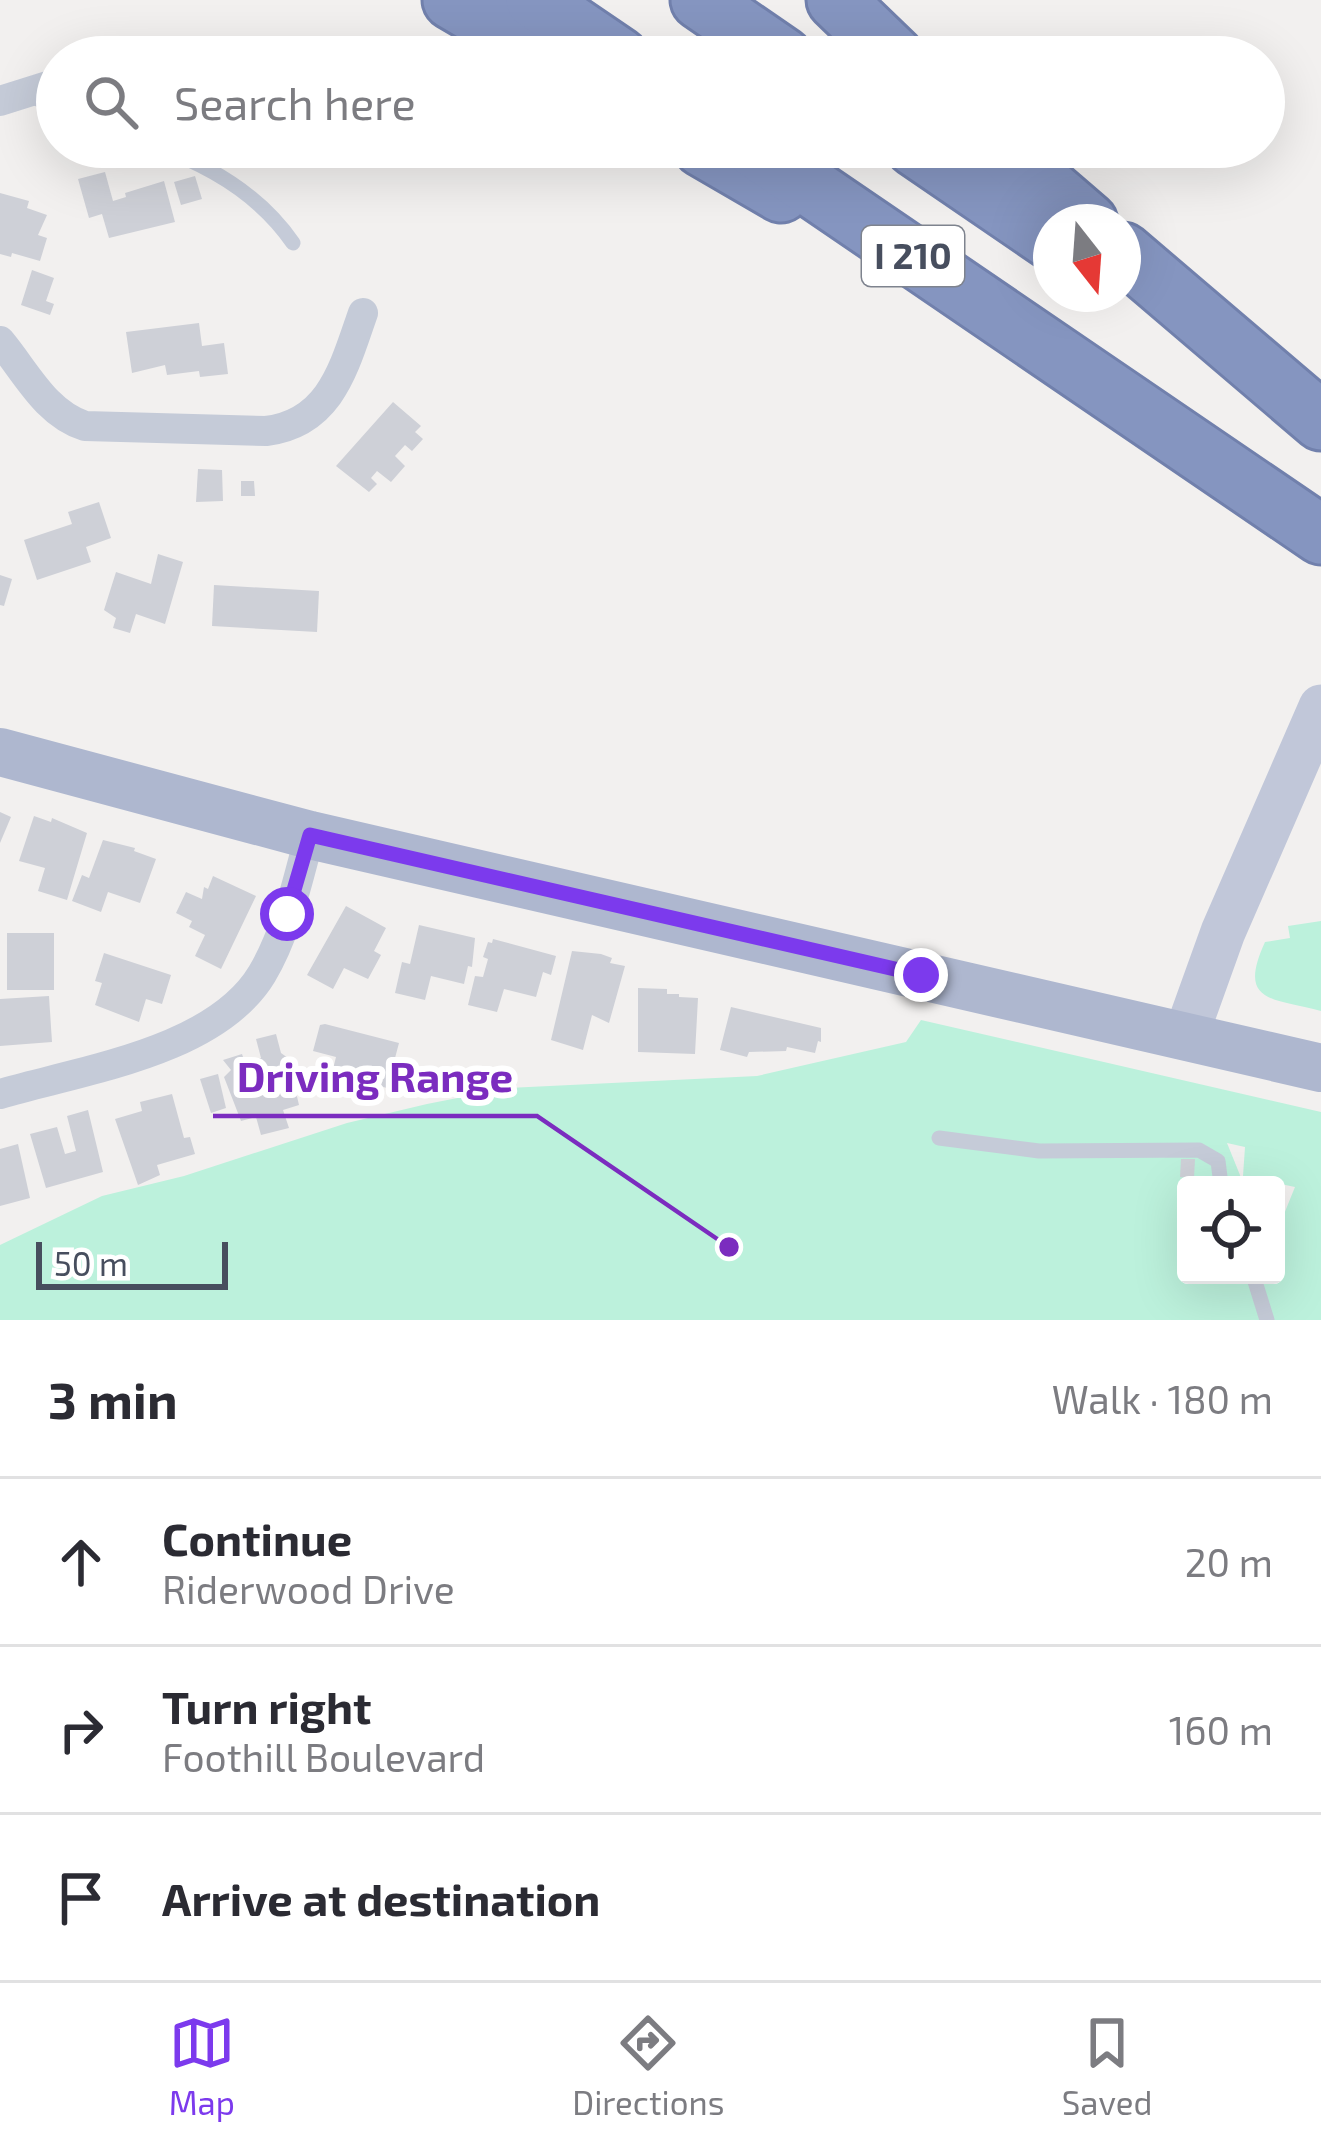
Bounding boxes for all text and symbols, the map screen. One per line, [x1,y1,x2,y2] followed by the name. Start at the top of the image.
[36,36,1285,168] search box
[78,69,144,135] icon: search
[174,75,416,129] text: Search here
[1033,204,1141,312] north arrow
[862,226,964,286] road number: I 210
[260,887,314,941] route start
[894,948,948,1002] route end
[213,1038,537,1116] callout: Driving Range
[237,1050,513,1100] text: Driving Range
[1177,1176,1285,1284] map controls
[1177,1176,1285,1284] button: locate
[36,1236,228,1289] scale bar
[54,1243,128,1283] text: 50 m
[48,1368,178,1429] text: 3 min
[1052,1375,1273,1422] text: Walk · 180 m
[162,1511,352,1565] text: Continue
[48,1529,114,1595] icon: ahead
[1185,1538,1273,1585] text: 20 m
[162,1565,455,1612] text: Riderwood Drive
[162,1679,371,1733] text: Turn right
[48,1697,114,1763] icon: right
[1169,1706,1273,1753] text: 160 m
[162,1733,485,1780] text: Foothill Boulevard
[48,1865,114,1931] icon: arrive
[162,1871,600,1925] text: Arrive at destination
[169,2010,235,2122] tab: Map
[572,2010,724,2122] tab: Directions
[1062,2010,1152,2122] tab: Saved

